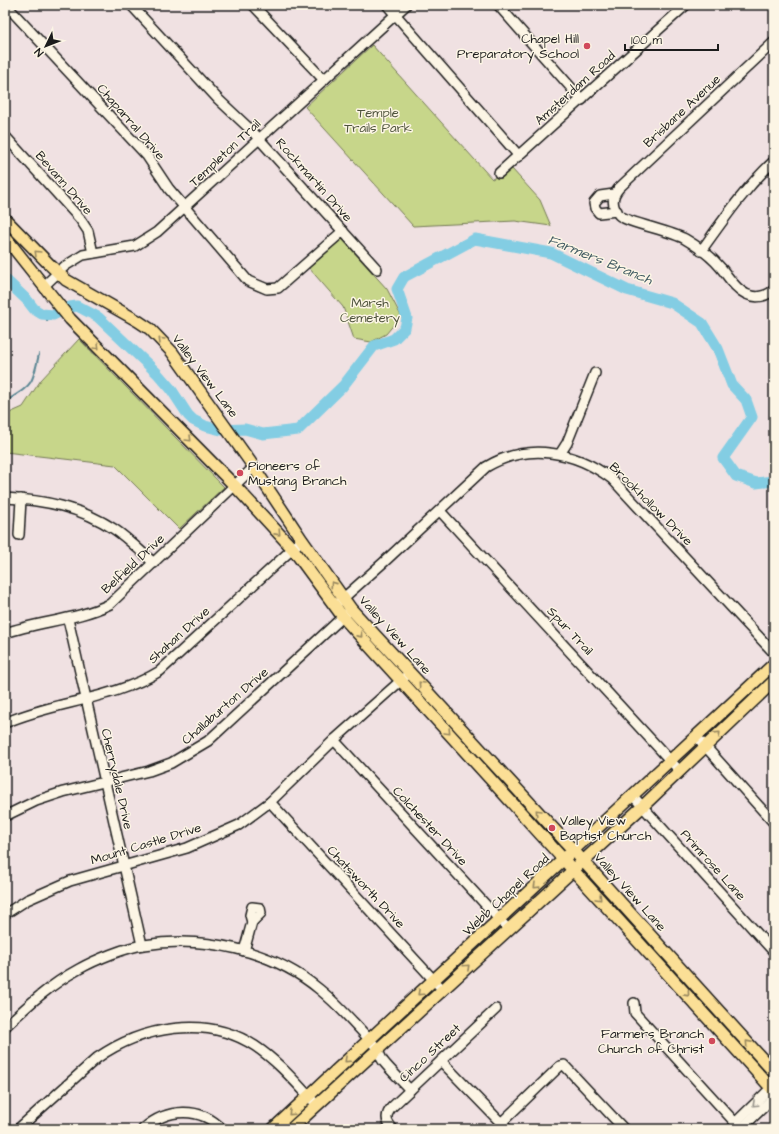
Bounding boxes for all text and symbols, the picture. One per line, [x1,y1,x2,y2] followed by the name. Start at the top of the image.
[26,26,66,66] north arrow
[625,26,718,52] scale bar
[457,30,579,64] place label: Chapel Hill Preparatory School
[631,32,662,49] text: 100 m
[582,41,592,51] marker: Chapel Hill Preparatory School
[31,45,47,60] text: N
[531,47,620,129] street label: Amsterdam Road
[639,70,725,152] street label: Brisbane Avenue
[93,80,169,164] street label: Chaparral Drive
[344,104,412,137] park label: Temple Trails Park
[185,115,265,191] street label: Templeton Trail
[272,134,356,226] street label: Rockmartin Drive
[31,147,97,219] street label: Bevann Drive
[545,230,656,290] water label: Farmers Branch
[34,250,42,258] one-way arrow
[340,294,400,328] park label: Marsh Cemetery
[167,331,242,422] street label: Valley View Lane
[158,337,166,345] one-way arrow
[92,343,100,350] one-way arrow
[184,434,192,442] one-way arrow
[248,457,347,491] place label: Pioneers of Mustang Branch
[605,458,697,550] street label: Brookhollow Drive
[235,468,245,478] marker: Pioneers of Mustang Branch
[274,529,281,536] one-way arrow
[97,530,169,598] street label: Belfield Drive
[330,581,338,588] one-way arrow
[354,592,435,679] street label: Valley View Lane
[144,602,214,668] street label: Shahan Drive
[543,603,597,659] street label: Spur Trail
[356,631,363,638] one-way arrow
[178,663,272,749] street label: Challaburton Drive
[418,681,426,689] one-way arrow
[96,727,137,831] street label: Cherrydale Drive
[443,727,450,734] one-way arrow
[714,732,721,739] one-way arrow
[388,782,472,870] street label: Colchester Drive
[536,809,543,816] one-way arrow
[560,812,652,845] place label: Valley View Baptist Church
[88,819,204,869] street label: Mount Castle Drive
[547,823,557,833] marker: Valley View Baptist Church
[676,826,750,904] street label: Primrose Lane
[323,842,409,932] street label: Chatsworth Drive
[589,849,670,936] street label: Valley View Lane
[459,850,554,940] street label: Webb Chapel Road
[533,881,541,889] one-way arrow
[594,893,602,901] one-way arrow
[462,964,470,971] one-way arrow
[417,988,424,995] one-way arrow
[682,990,689,997] one-way arrow
[395,1019,465,1086] street label: Cinco Street
[598,1025,705,1058] place label: Farmers Branch Church of Christ
[707,1036,717,1046] marker: Farmers Branch Church of Christ
[745,1040,752,1048] one-way arrow
[344,1055,352,1063] one-way arrow
[752,1099,759,1106] one-way arrow
[288,1108,296,1116] one-way arrow

